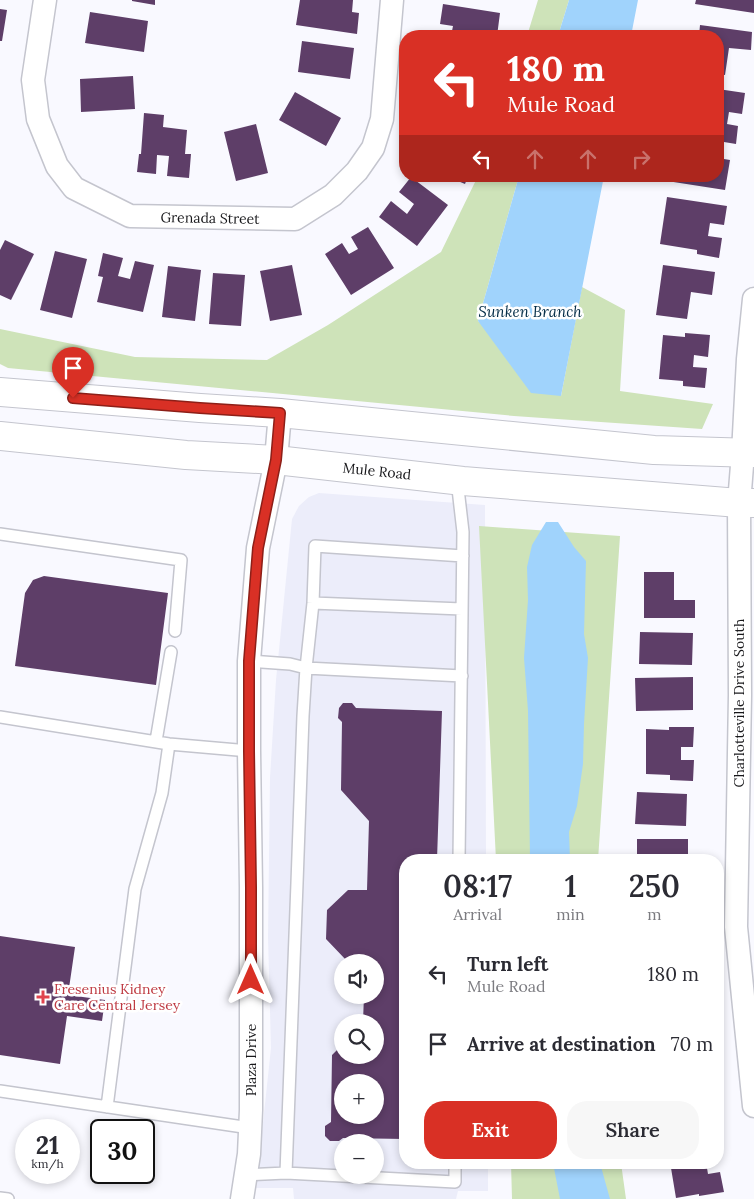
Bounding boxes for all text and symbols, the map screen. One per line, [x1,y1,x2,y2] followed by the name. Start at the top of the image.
[507,46,605,91] text: 180 m
[424,50,489,115] icon: left
[507,90,615,118] text: Mule Road
[468,145,496,173] icon: left
[521,145,549,173] icon: ahead
[574,145,602,173] icon: ahead
[627,145,655,173] icon: right
[160,208,260,228] street label: Grenada Street
[478,302,582,321] water label: Sunken Branch
[52,347,94,398] pin
[59,354,87,382] icon: arrive
[342,458,412,484] street label: Mule Road
[730,619,748,787] street label: Charlotteville Drive South
[443,867,512,905] text: 08:17
[565,867,576,905] text: 1
[629,867,680,905] text: 250
[453,904,502,924] text: Arrival
[556,904,585,924] text: min
[647,904,662,924] text: m
[467,952,548,976] text: Turn left
[224,953,276,1005] position arrow
[334,954,384,1184] map controls
[334,954,384,1004] button: sound
[424,960,452,988] icon: left
[648,962,699,986] text: 180 m
[467,976,546,996] text: Mule Road
[54,980,181,1014] place label: Fresenius Kidney Care Central Jersey
[36,990,50,1004] marker: Fresenius Kidney Care Central Jersey
[334,1014,384,1064] button: search
[242,1023,260,1096] street label: Plaza Drive
[424,1030,452,1058] icon: arrive
[467,1032,656,1056] text: Arrive at destination
[671,1032,713,1056] text: 70 m
[334,1074,384,1124] button: +
[424,1101,557,1159] button: Exit
[567,1101,699,1159] button: Share
[90,1119,155,1184] speed limit sign: 30
[36,1129,59,1161] text: 21
[334,1134,384,1184] button: −
[31,1156,64,1171] text: km/h

